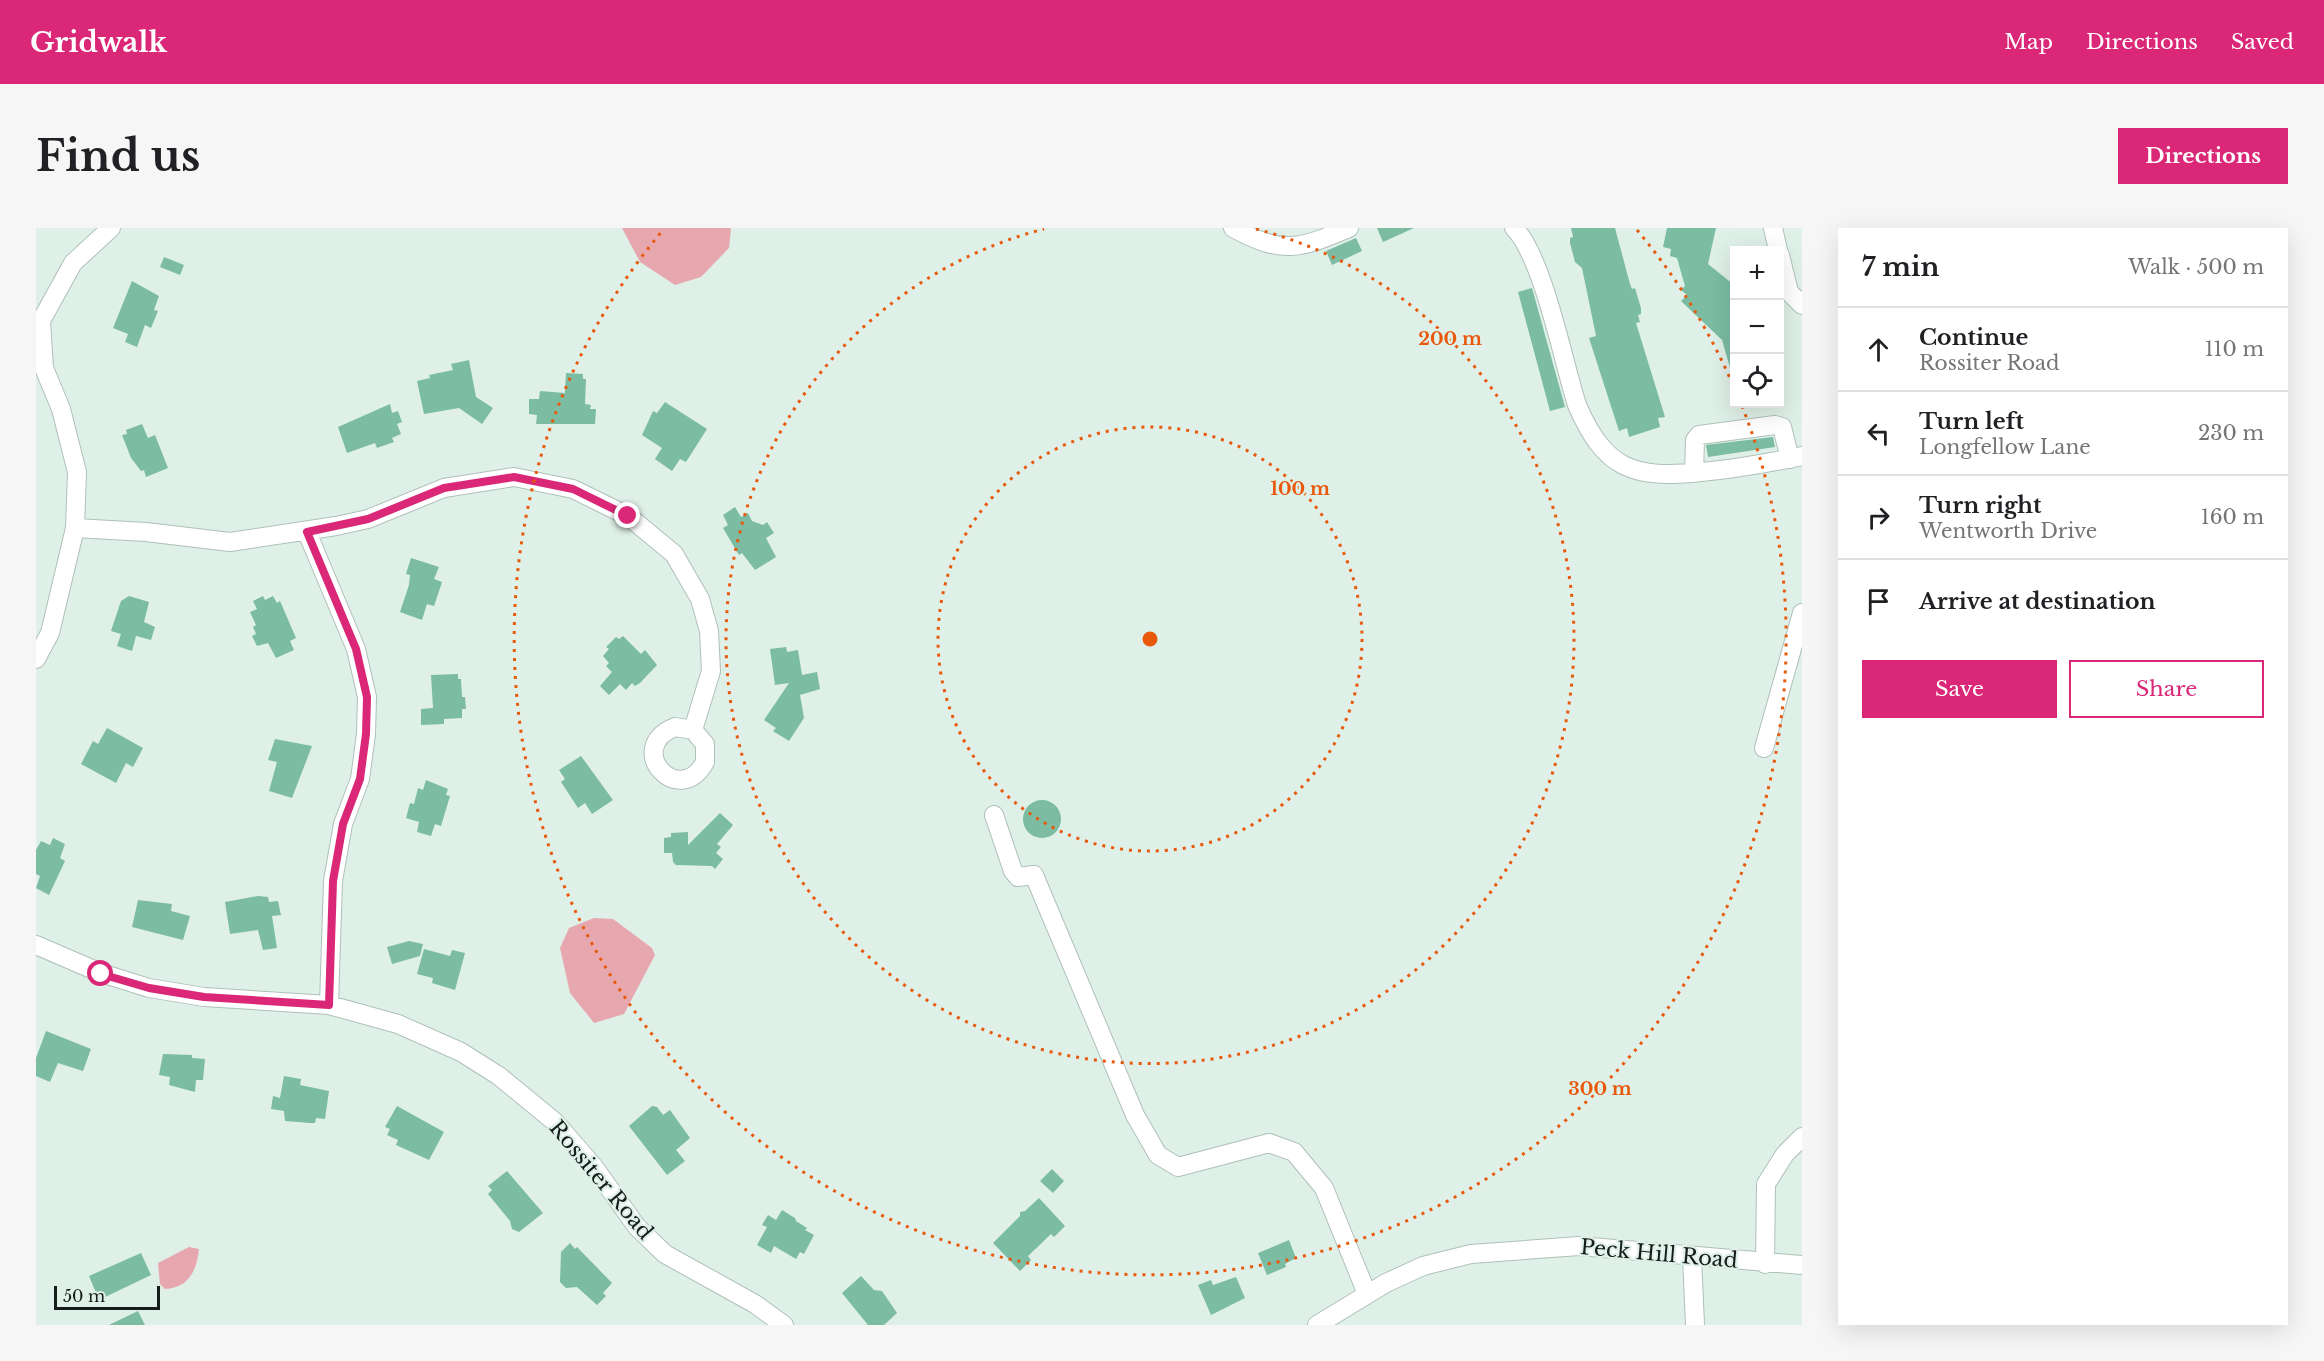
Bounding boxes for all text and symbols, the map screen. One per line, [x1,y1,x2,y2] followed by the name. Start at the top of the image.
[30,25,167,60] text: Gridwalk
[2004,29,2053,55] text: Map
[2086,29,2198,55] text: Directions
[2231,29,2294,55] text: Saved
[2118,128,2288,184] button: Directions
[36,130,200,182] text: Find us
[1730,246,1784,408] map controls
[1730,246,1784,300] button: +
[1862,251,1939,283] text: 7 min
[2128,255,2264,279] text: Walk · 500 m
[1730,300,1784,354] button: −
[1919,324,2028,351] text: Continue
[1418,328,1482,350] text: 200 m
[1862,333,1895,366] icon: ahead
[2205,337,2264,361] text: 110 m
[1919,351,2060,375] text: Rossiter Road
[1730,354,1784,408] button: locate
[1919,408,2024,435] text: Turn left
[1862,417,1895,450] icon: left
[2198,421,2264,445] text: 230 m
[1919,435,2091,459] text: Longfellow Lane
[1270,478,1330,500] text: 100 m
[1919,492,2041,519] text: Turn right
[1862,501,1895,534] icon: right
[614,502,640,528] route end
[2201,505,2264,529] text: 160 m
[1919,519,2097,543] text: Wentworth Drive
[1862,585,1895,618] icon: arrive
[1919,588,2156,615] text: Arrive at destination
[1140,629,1160,649] centre of rings
[1862,660,2057,718] button: Save
[2069,660,2264,718] button: Share
[87,960,113,986] route start
[1568,1078,1632,1100] text: 300 m
[544,1115,658,1245] street label: Rossiter Road
[1579,1234,1739,1274] street label: Peck Hill Road
[54,1283,160,1310] scale bar
[63,1286,105,1306] text: 50 m

